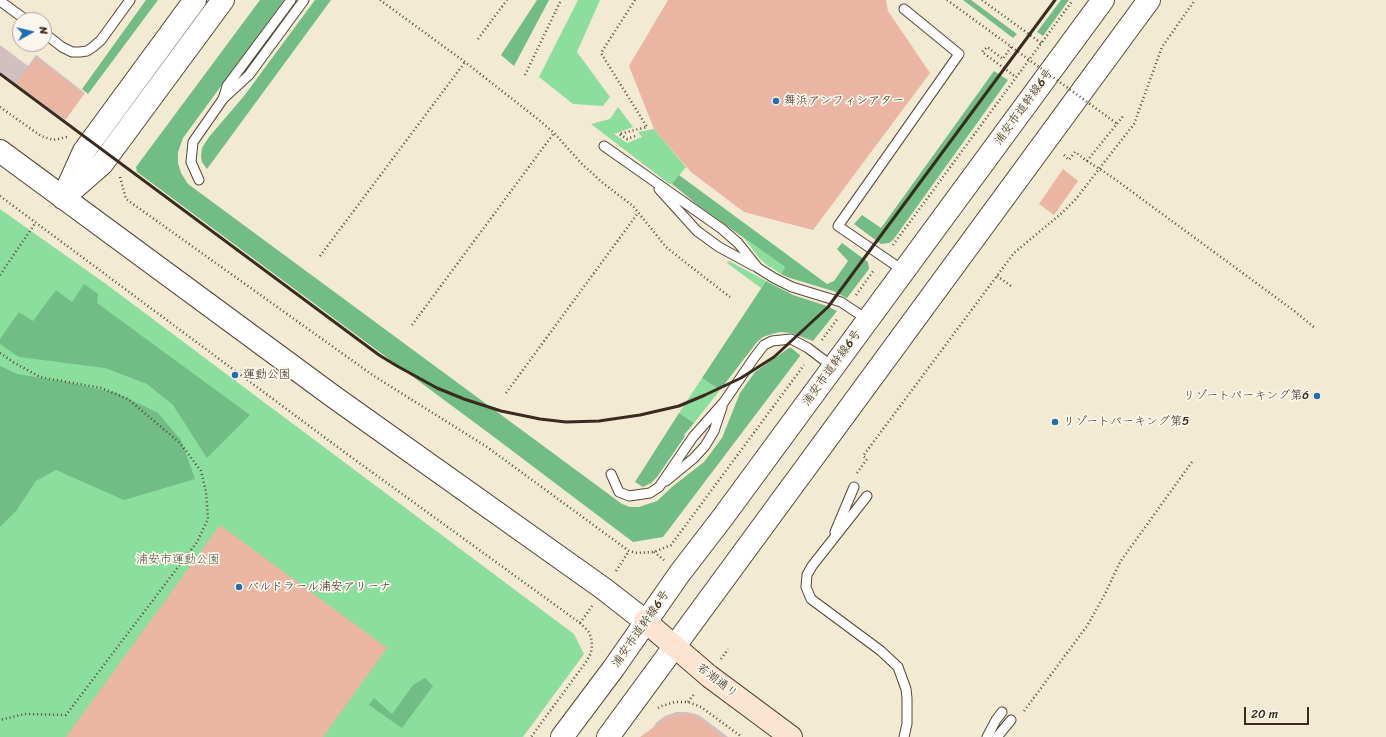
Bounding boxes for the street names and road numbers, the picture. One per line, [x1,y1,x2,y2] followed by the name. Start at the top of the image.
[991,66,1057,148] street label: 浦安市道幹線6号
[799,327,865,409] street label: 浦安市道幹線6号
[609,588,673,670] street label: 浦安市道幹線6号
[694,661,740,701] street label: 若潮通り

